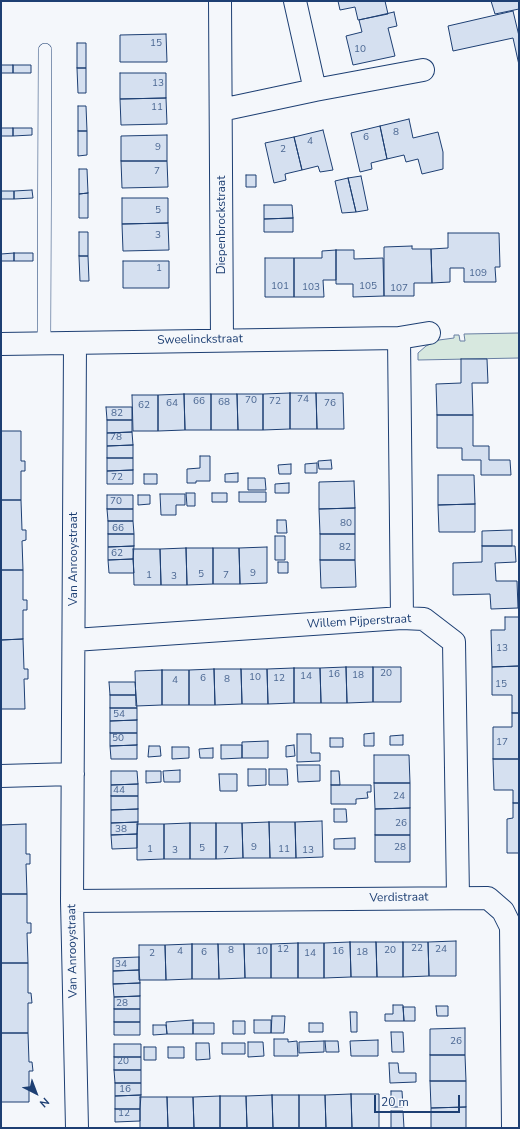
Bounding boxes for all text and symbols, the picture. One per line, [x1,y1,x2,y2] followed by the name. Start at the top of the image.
[150,38,162,50] house number: 15
[354,44,366,56] house number: 10
[152,78,164,90] house number: 13
[151,102,163,114] house number: 11
[393,127,399,139] house number: 8
[363,132,369,144] house number: 6
[307,136,313,148] house number: 4
[155,142,161,154] house number: 9
[280,144,286,156] house number: 2
[154,166,160,178] house number: 7
[215,176,229,274] street label: Diepenbrockstraat
[155,205,161,217] house number: 5
[155,230,161,242] house number: 3
[156,263,162,275] house number: 1
[469,268,487,280] house number: 109
[271,281,289,293] house number: 101
[359,281,377,293] house number: 105
[302,282,320,294] house number: 103
[390,283,408,295] house number: 107
[157,332,243,348] street label: Sweelinckstraat
[297,394,309,406] house number: 74
[245,395,257,407] house number: 70
[193,396,205,408] house number: 66
[269,396,281,408] house number: 72
[218,397,230,409] house number: 68
[166,398,178,410] house number: 64
[324,398,336,410] house number: 76
[138,400,150,412] house number: 62
[111,408,123,420] house number: 82
[110,432,122,444] house number: 78
[111,472,123,484] house number: 72
[110,496,122,508] house number: 70
[67,512,81,606] street label: Van Anrooystraat
[340,518,352,530] house number: 80
[112,523,124,535] house number: 66
[339,542,351,554] house number: 82
[111,548,123,560] house number: 62
[250,568,256,580] house number: 9
[198,569,204,581] house number: 5
[146,570,152,582] house number: 1
[223,570,229,582] house number: 7
[171,571,177,583] house number: 3
[306,612,412,632] street label: Willem Pijperstraat
[496,643,508,655] house number: 13
[380,668,392,680] house number: 20
[328,669,340,681] house number: 16
[352,670,364,682] house number: 18
[300,671,312,683] house number: 14
[249,672,261,684] house number: 10
[200,673,206,685] house number: 6
[273,673,285,685] house number: 12
[224,674,230,686] house number: 8
[172,675,178,687] house number: 4
[495,679,507,691] house number: 15
[113,709,125,721] house number: 54
[112,733,124,745] house number: 50
[496,737,508,749] house number: 17
[113,785,125,797] house number: 44
[393,791,405,803] house number: 24
[395,818,407,830] house number: 26
[115,824,127,836] house number: 38
[251,842,257,854] house number: 9
[394,842,406,854] house number: 28
[199,843,205,855] house number: 5
[147,844,153,856] house number: 1
[278,844,290,856] house number: 11
[172,845,178,857] house number: 3
[223,845,229,857] house number: 7
[302,845,314,857] house number: 13
[369,890,429,906] street label: Verdistraat
[65,904,81,998] street label: Van Anrooystraat
[411,943,423,955] house number: 22
[277,944,289,956] house number: 12
[435,944,447,956] house number: 24
[228,945,234,957] house number: 8
[384,945,396,957] house number: 20
[177,946,183,958] house number: 4
[256,946,268,958] house number: 10
[332,946,344,958] house number: 16
[201,947,207,959] house number: 6
[356,947,368,959] house number: 18
[149,948,155,960] house number: 2
[304,948,316,960] house number: 14
[115,959,127,971] house number: 34
[116,998,128,1010] house number: 28
[450,1036,462,1048] house number: 26
[117,1056,129,1068] house number: 20
[16,1073,56,1113] north arrow
[119,1084,131,1096] house number: 16
[376,1087,462,1113] scale bar
[36,1094,52,1111] text: N
[381,1094,409,1110] text: 20 m
[118,1108,130,1120] house number: 12

